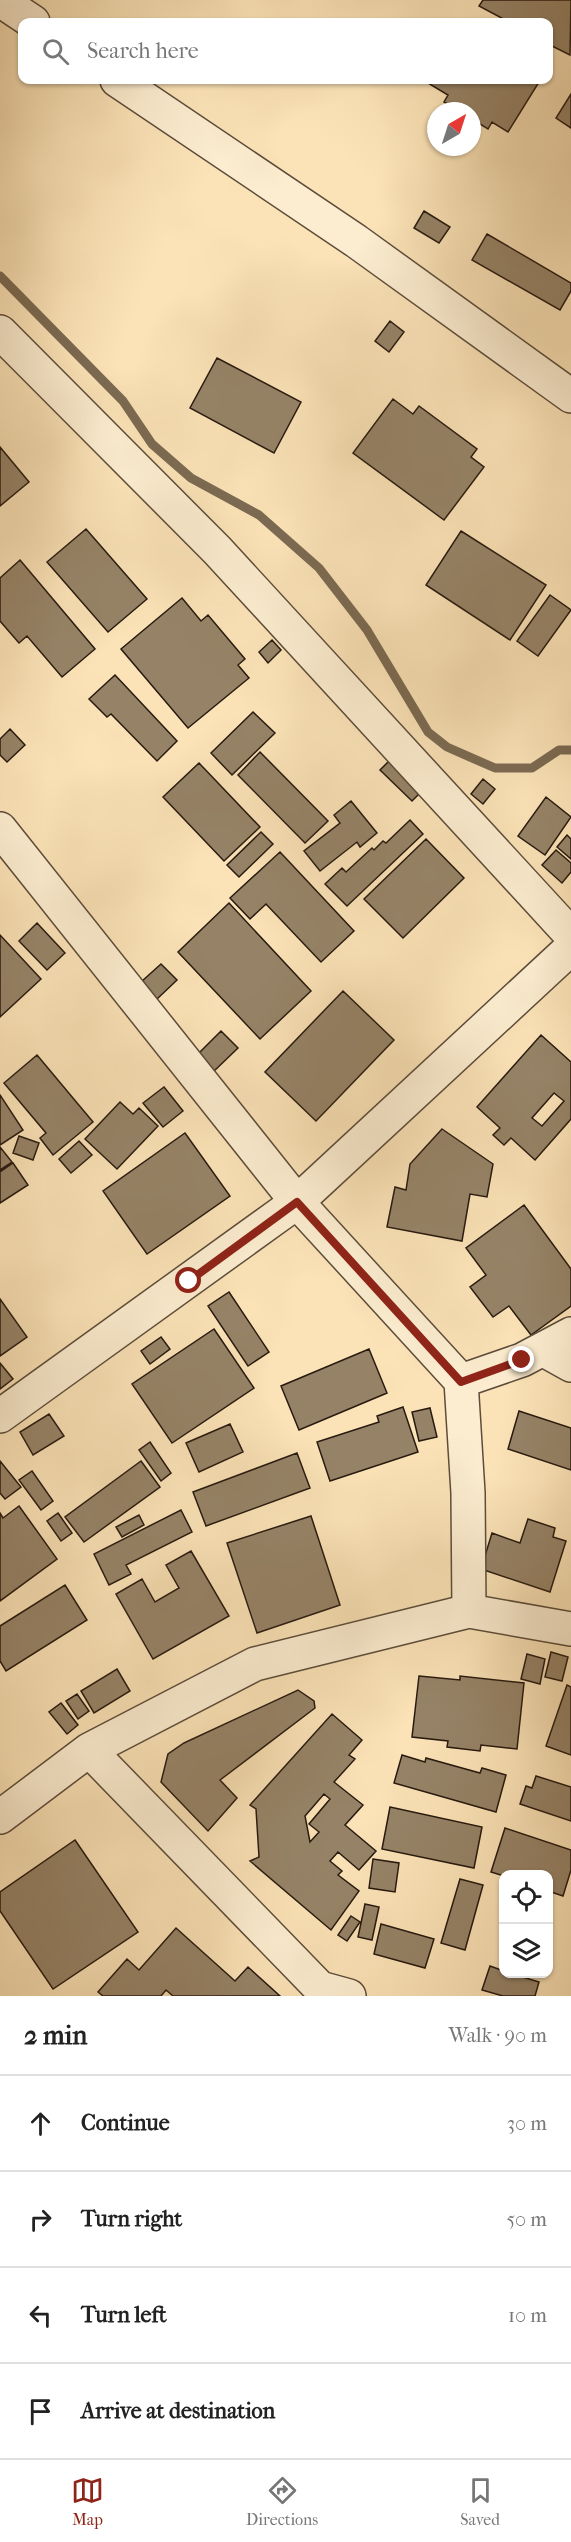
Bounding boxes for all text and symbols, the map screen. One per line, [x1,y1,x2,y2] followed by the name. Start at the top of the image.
[18,18,553,84] search box
[39,35,72,68] icon: search
[87,38,199,64] text: Search here
[427,102,481,156] north arrow
[175,1267,201,1293] route start
[508,1346,534,1372] route end
[499,1870,553,1978] map controls
[499,1870,553,1924] button: locate
[499,1924,553,1978] button: layers
[24,2020,87,2051] text: 2 min
[449,2024,547,2047] text: Walk · 90 m
[24,2107,57,2140] icon: ahead
[81,2110,170,2136] text: Continue
[507,2112,547,2135] text: 30 m
[24,2203,57,2236] icon: right
[81,2206,182,2232] text: Turn right
[506,2208,547,2231] text: 50 m
[24,2299,57,2332] icon: left
[81,2302,167,2328] text: Turn left
[508,2304,547,2327] text: 10 m
[24,2395,57,2428] icon: arrive
[81,2398,275,2424] text: Arrive at destination
[71,2474,104,2529] tab: Map
[246,2474,318,2529] tab: Directions
[460,2474,500,2529] tab: Saved

